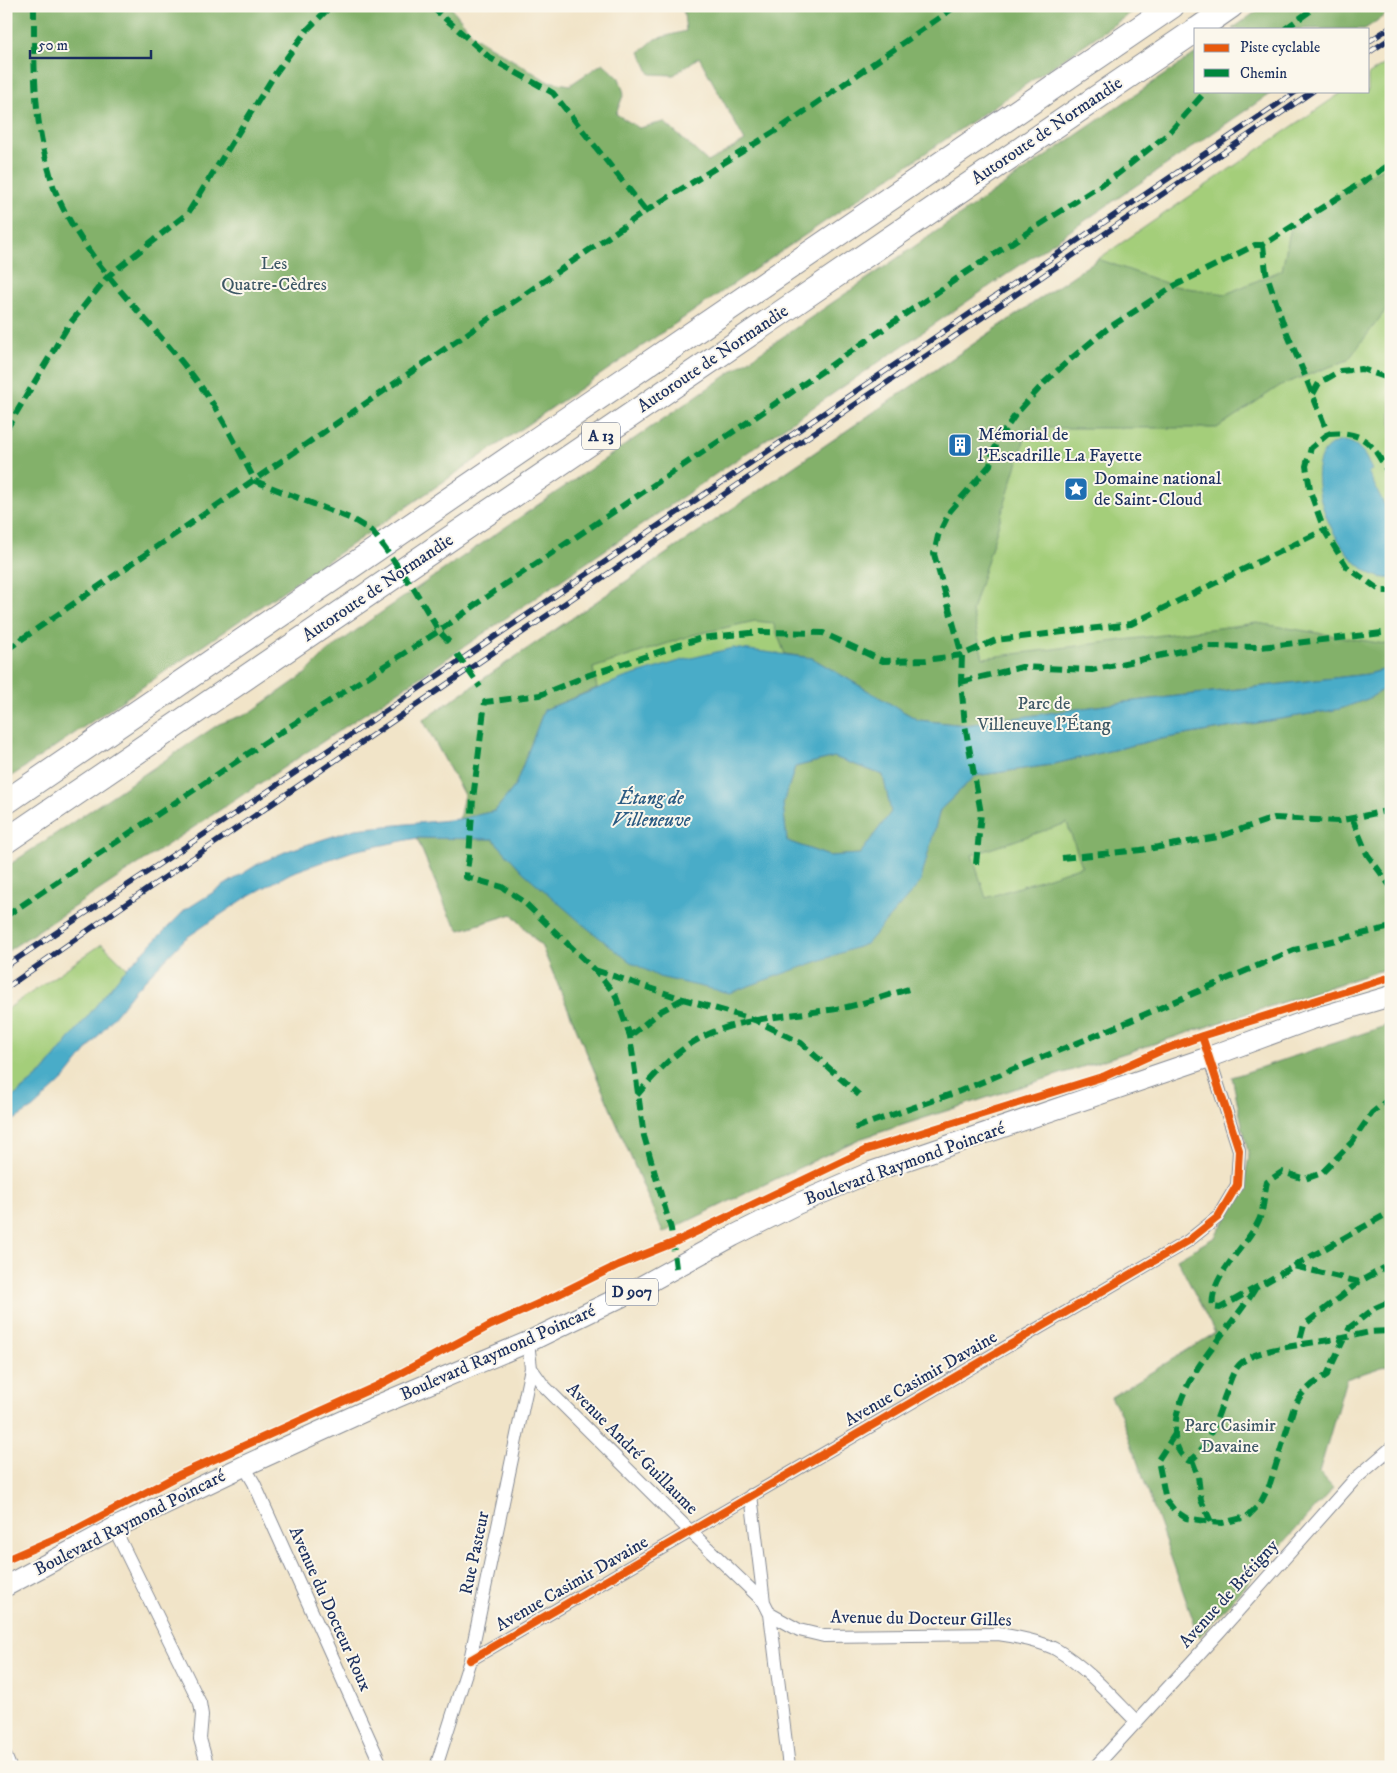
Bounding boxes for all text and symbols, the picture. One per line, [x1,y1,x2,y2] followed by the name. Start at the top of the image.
[30,28,151,60] scale bar
[1194,28,1370,92] legend
[38,36,68,55] text: 50 m
[1240,38,1320,57] text: Piste cyclable
[1240,64,1287,83] text: Chemin
[967,72,1127,190] street label: Autoroute de Normandie
[221,253,327,296] park label: Les Quatre-Cèdres
[633,300,793,418] street label: Autoroute de Normandie
[582,422,620,450] road number: A 13
[978,424,1142,467] place label: Mémorial de l’Escadrille La Fayette
[947,432,973,458] building icon: Mémorial de l’Escadrille La Fayette
[1094,468,1222,511] place label: Domaine national de Saint-Cloud
[1063,476,1089,502] place icon: Domaine national de Saint-Cloud
[298,529,458,647] street label: Autoroute de Normandie
[976,693,1111,736] park label: Parc de Villeneuve l'Étang
[612,786,691,832] water label: Étang de Villeneuve
[802,1117,1009,1211] street label: Boulevard Raymond Poincaré
[606,1278,658,1305] road number: D 907
[397,1300,600,1406] street label: Boulevard Raymond Poincaré
[841,1326,1001,1432] street label: Avenue Casimir Davaine
[561,1378,703,1520] street label: Avenue André Guillaume
[1184,1415,1276,1458] park label: Parc Casimir Davaine
[31,1465,230,1581] street label: Boulevard Raymond Poincaré
[455,1509,495,1597] street label: Rue Pasteur
[284,1523,376,1695] street label: Avenue du Docteur Roux
[492,1531,652,1637] street label: Avenue Casimir Davaine
[1174,1535,1284,1653] street label: Avenue de Brétigny
[830,1606,1012,1632] street label: Avenue du Docteur Gilles

